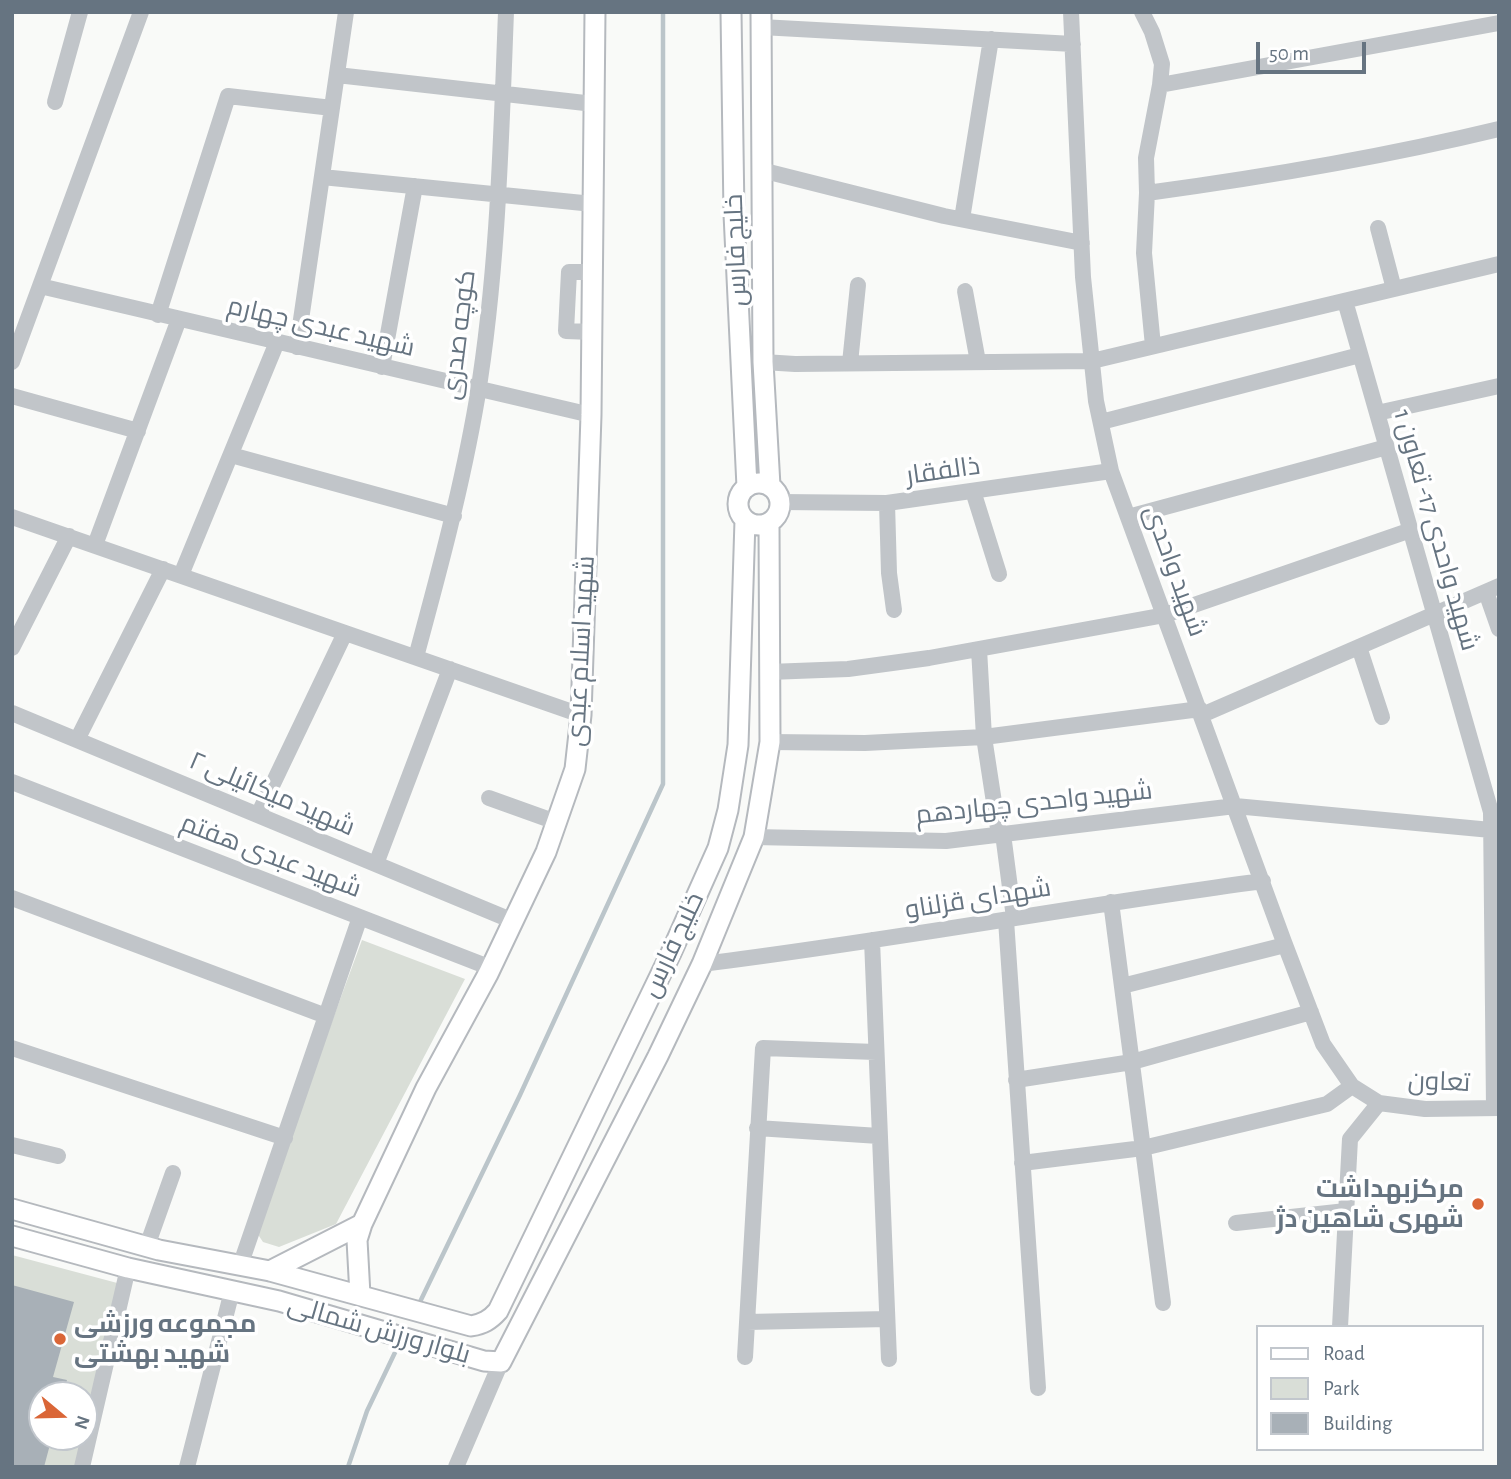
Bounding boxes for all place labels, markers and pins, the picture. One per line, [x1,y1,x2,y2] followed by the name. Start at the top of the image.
[1276,1173,1464,1234] place label: مرکزبهداشت شهری شاهین دژ
[1470,1196,1486,1212] marker: مرکزبهداشت شهری شاهین دژ
[74,1308,257,1370] place label: مجموعه ورزشی شهید بهشتی
[52,1331,68,1347] marker: مجموعه ورزشی شهید بهشتی

